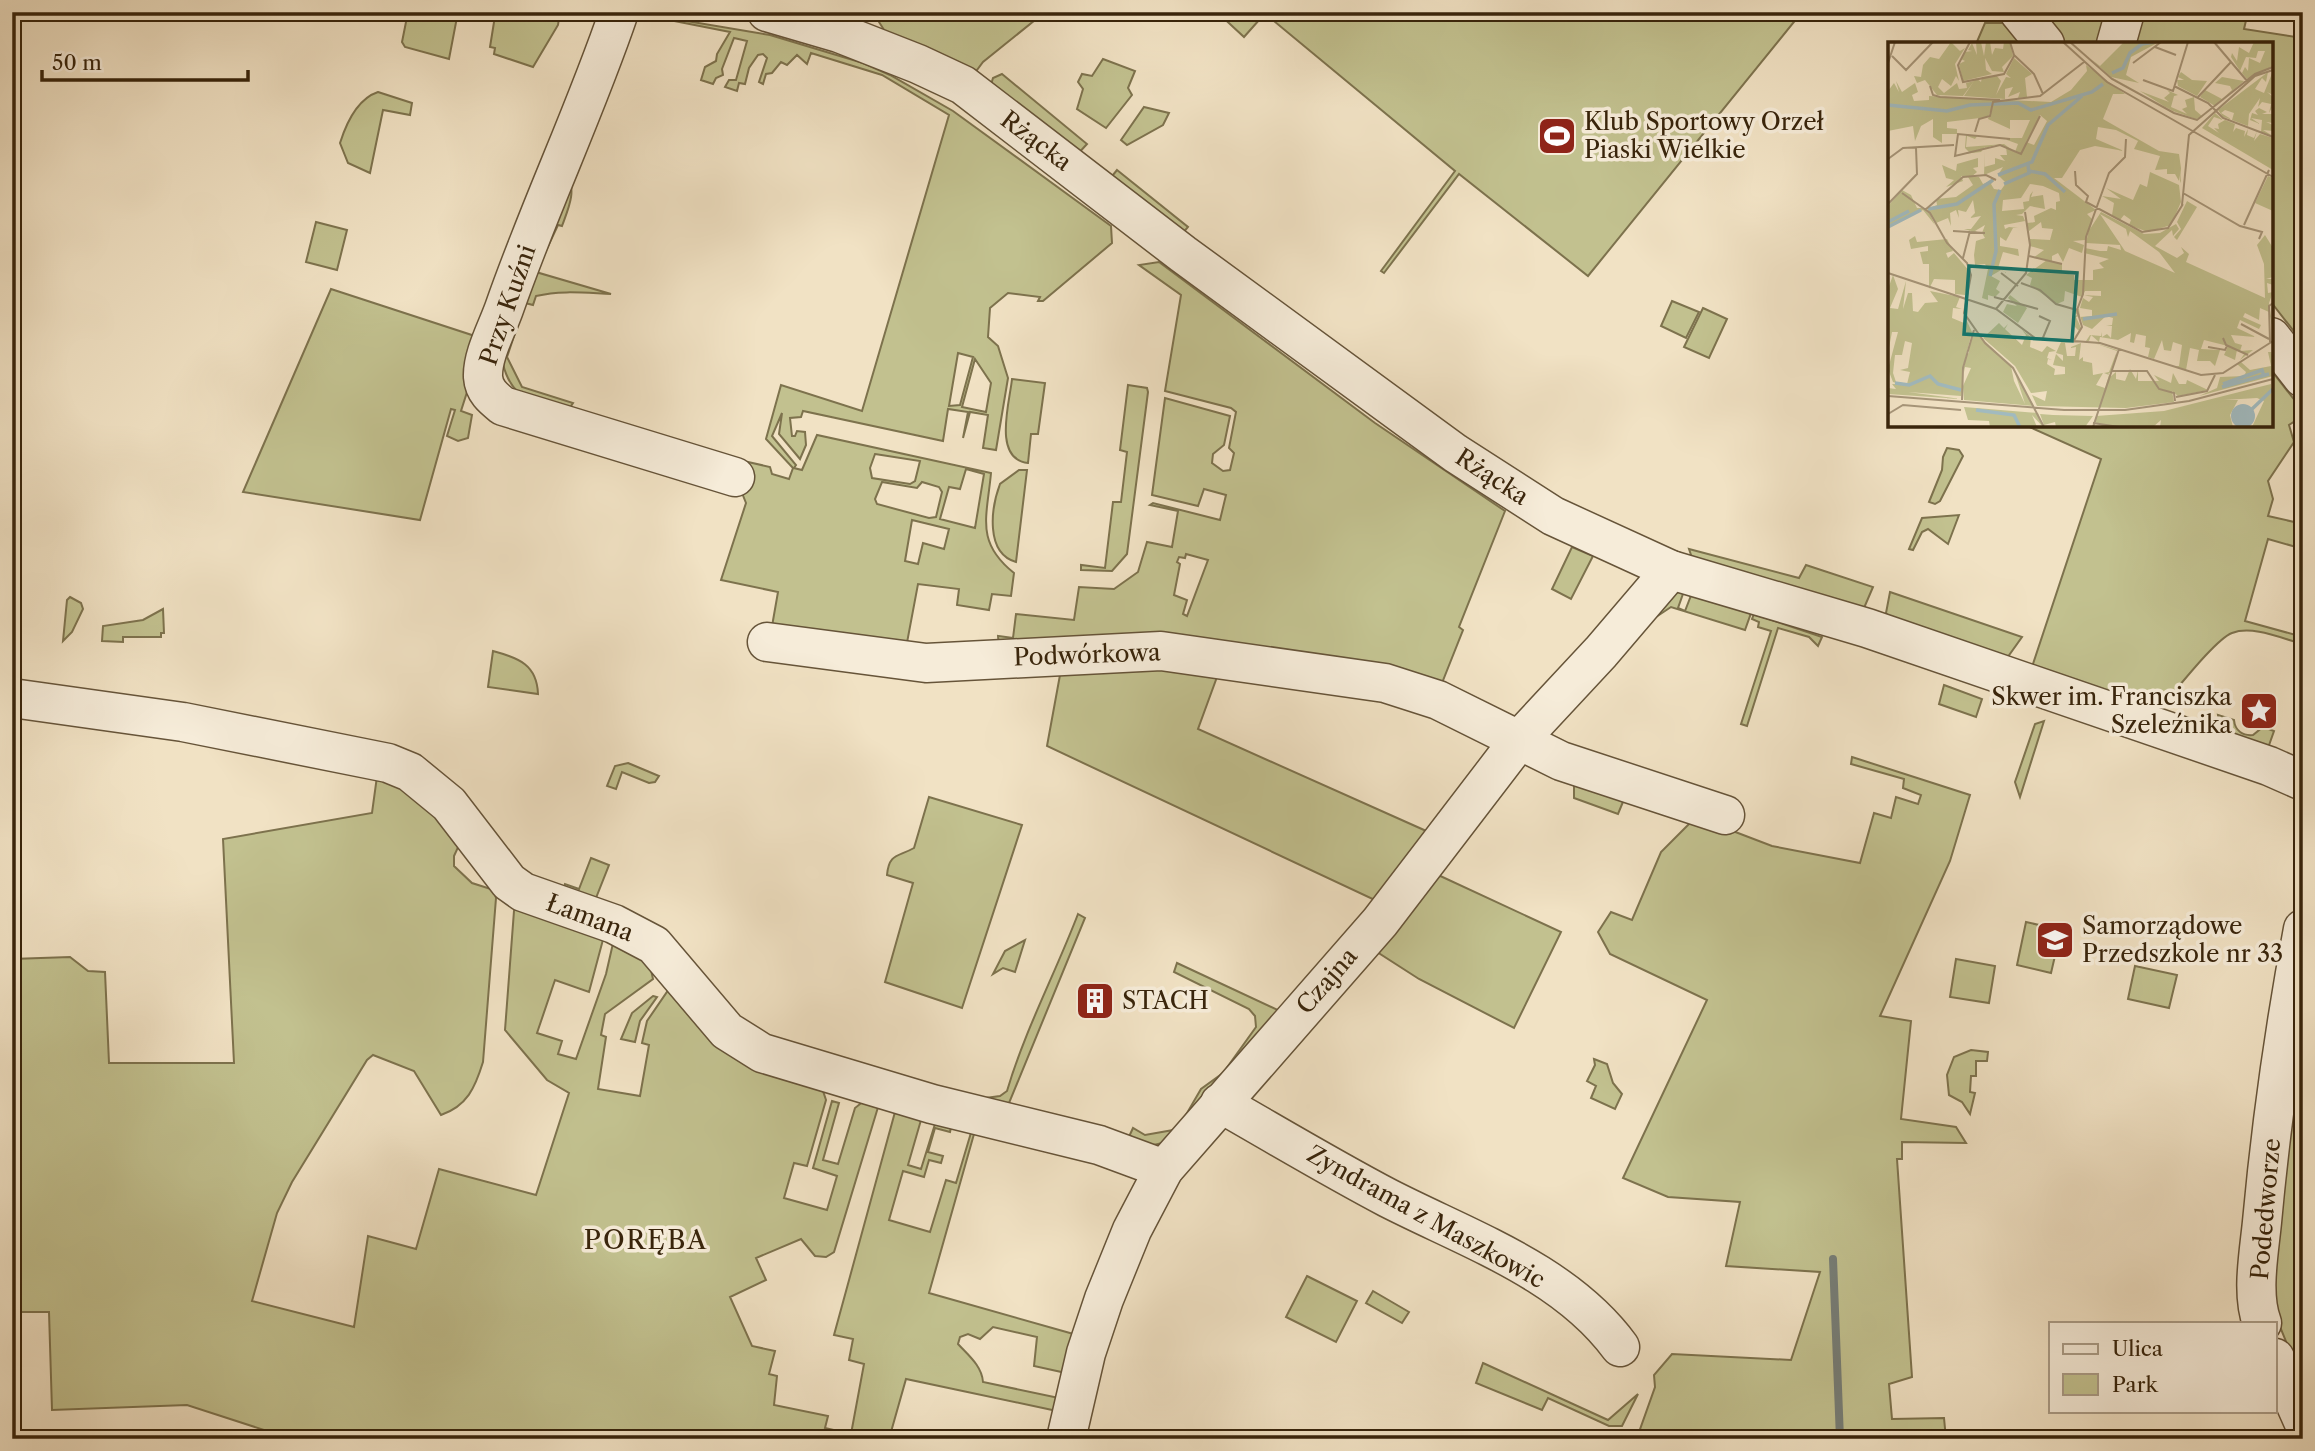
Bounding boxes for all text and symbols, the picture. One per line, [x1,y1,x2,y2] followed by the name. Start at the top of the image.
[42,38,248,82] scale bar
[1888,42,2273,427] inset map
[52,50,102,75] text: 50 m
[995,105,1078,177] street label: Rżącka
[1584,107,1824,164] place label: Klub Sportowy Orzeł Piaski Wielkie
[1536,115,1578,157] sports icon: Klub Sportowy Orzeł Piaski Wielkie
[473,241,542,369] street label: Przy Kuźni
[1450,442,1535,511] street label: Rżącka
[1013,637,1161,672] street label: Podwórkowa
[1991,682,2232,739] place label: Skwer im. Franciszka Szeleźnika
[2238,690,2280,732] place icon: Skwer im. Franciszka Szeleźnika
[542,888,638,948] street label: Łamana
[2082,911,2283,968] place label: Samorządowe Przedszkole nr 33
[2034,919,2076,961] school or university icon: Samorządowe Przedszkole nr 33
[1290,941,1363,1020] street label: Czajna
[1074,980,1116,1022] building icon: STACH
[1122,986,1209,1015] place label: STACH
[2245,1137,2286,1281] street label: Podedworze
[1302,1139,1550,1294] street label: Zyndrama z Maszkowic
[584,1224,708,1256] district label: PORĘBA
[2049,1322,2276,1412] legend
[2112,1336,2164,1361] text: Ulica
[2112,1372,2158,1397] text: Park

